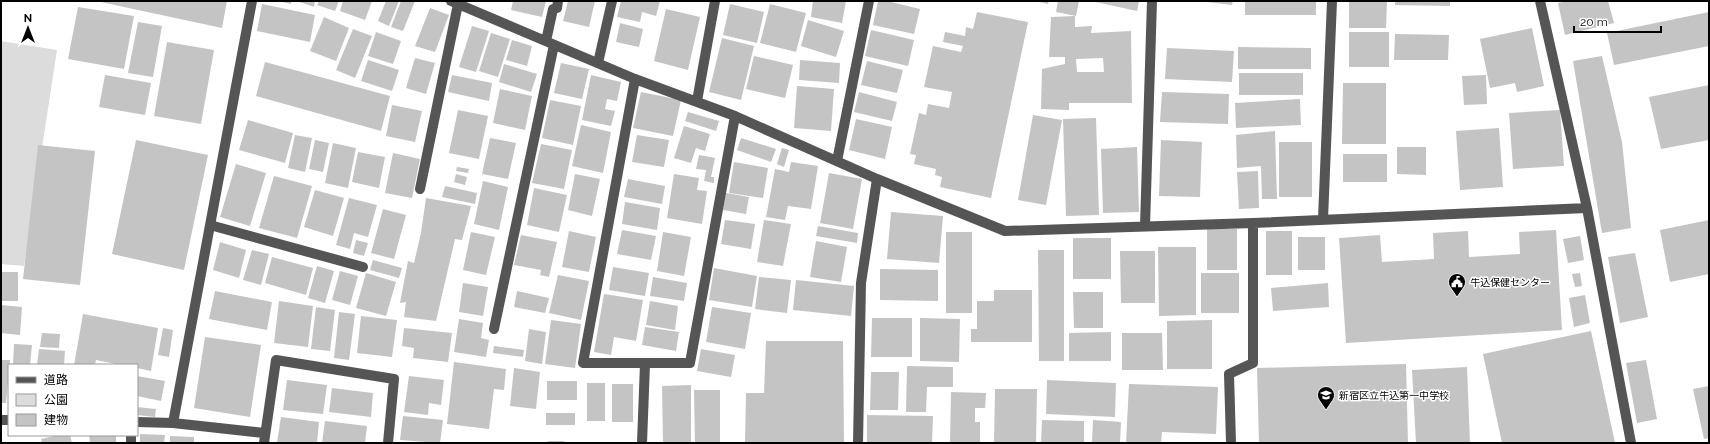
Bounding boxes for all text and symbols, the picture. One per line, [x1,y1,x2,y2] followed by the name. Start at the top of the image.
[8,8,48,48] north arrow
[1574,8,1661,34] scale bar
[24,12,32,25] text: N
[1580,15,1608,29] text: 20 m
[1447,272,1467,297] public building icon: 牛込保健センター
[1470,277,1550,288] place label: 牛込保健センター
[8,364,138,436] legend
[44,373,68,387] text: 道路
[1316,385,1336,410] school or university icon: 新宿区立牛込第一中学校
[1339,390,1449,401] place label: 新宿区立牛込第一中学校
[44,393,68,407] text: 公園
[44,413,68,427] text: 建物

